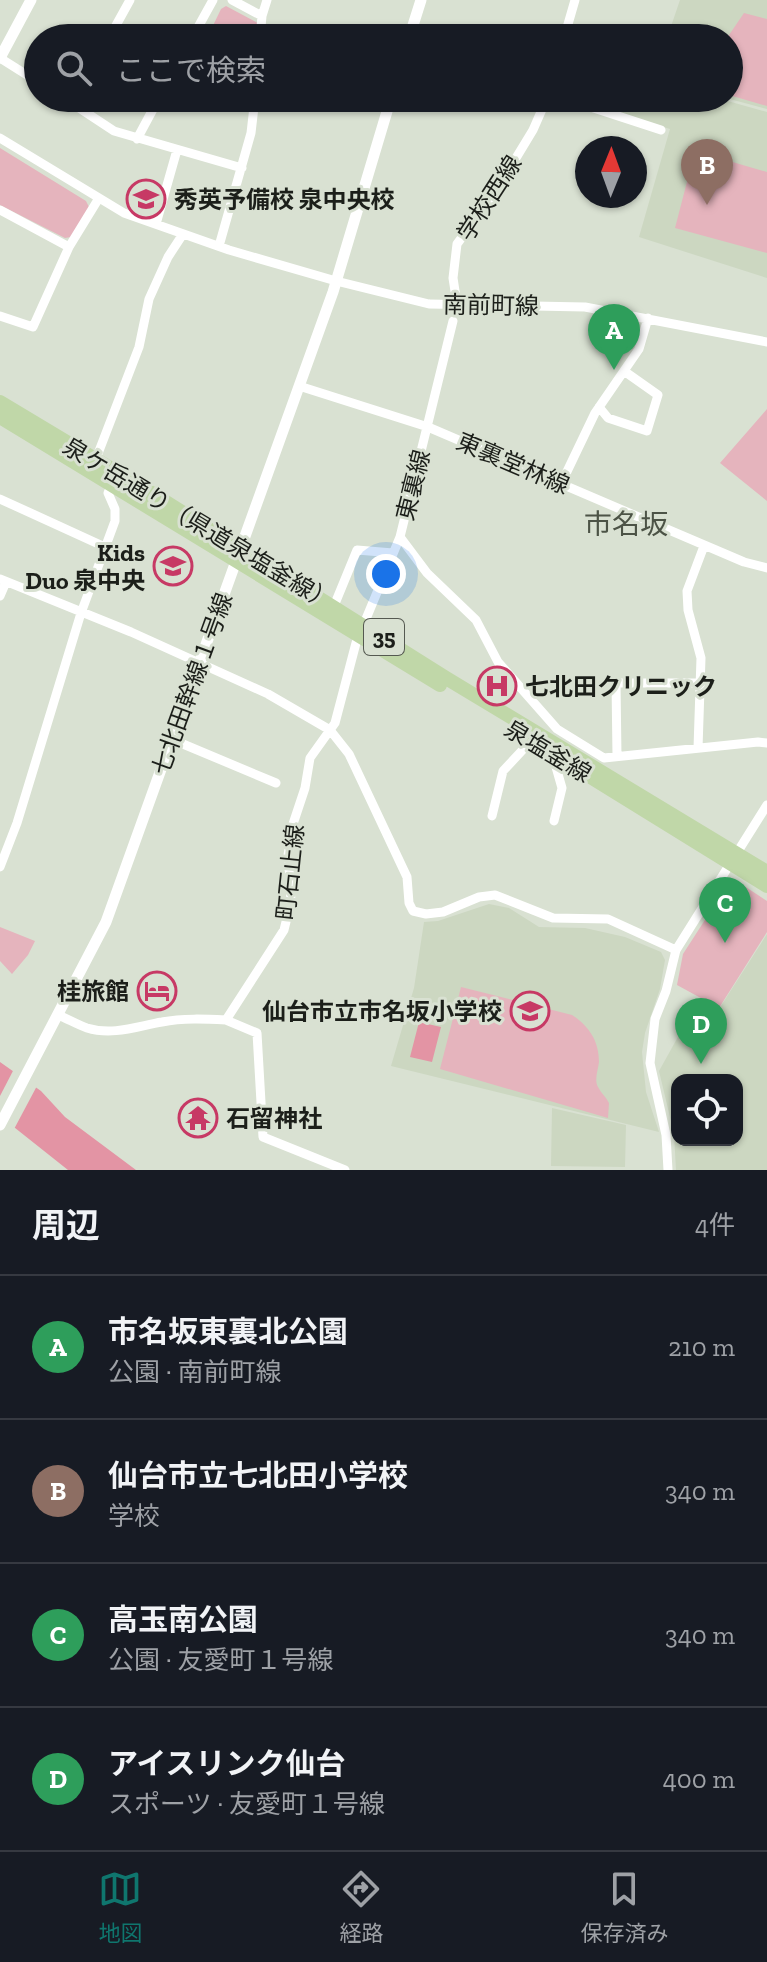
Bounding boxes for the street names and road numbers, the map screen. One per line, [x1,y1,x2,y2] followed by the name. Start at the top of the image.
[451,150,527,246] street label: 学校西線
[443,290,539,320] street label: 南前町線
[452,426,574,500] street label: 東裏堂林線
[58,431,340,617] street label: 泉ケ岳通り（県道泉塩釜線）
[390,447,436,523] street label: 東裏線
[146,589,238,779] street label: 七北田幹線１号線
[364,619,404,655] road number: 35
[499,714,597,788] street label: 泉塩釜線
[271,823,309,921] street label: 町石止線

